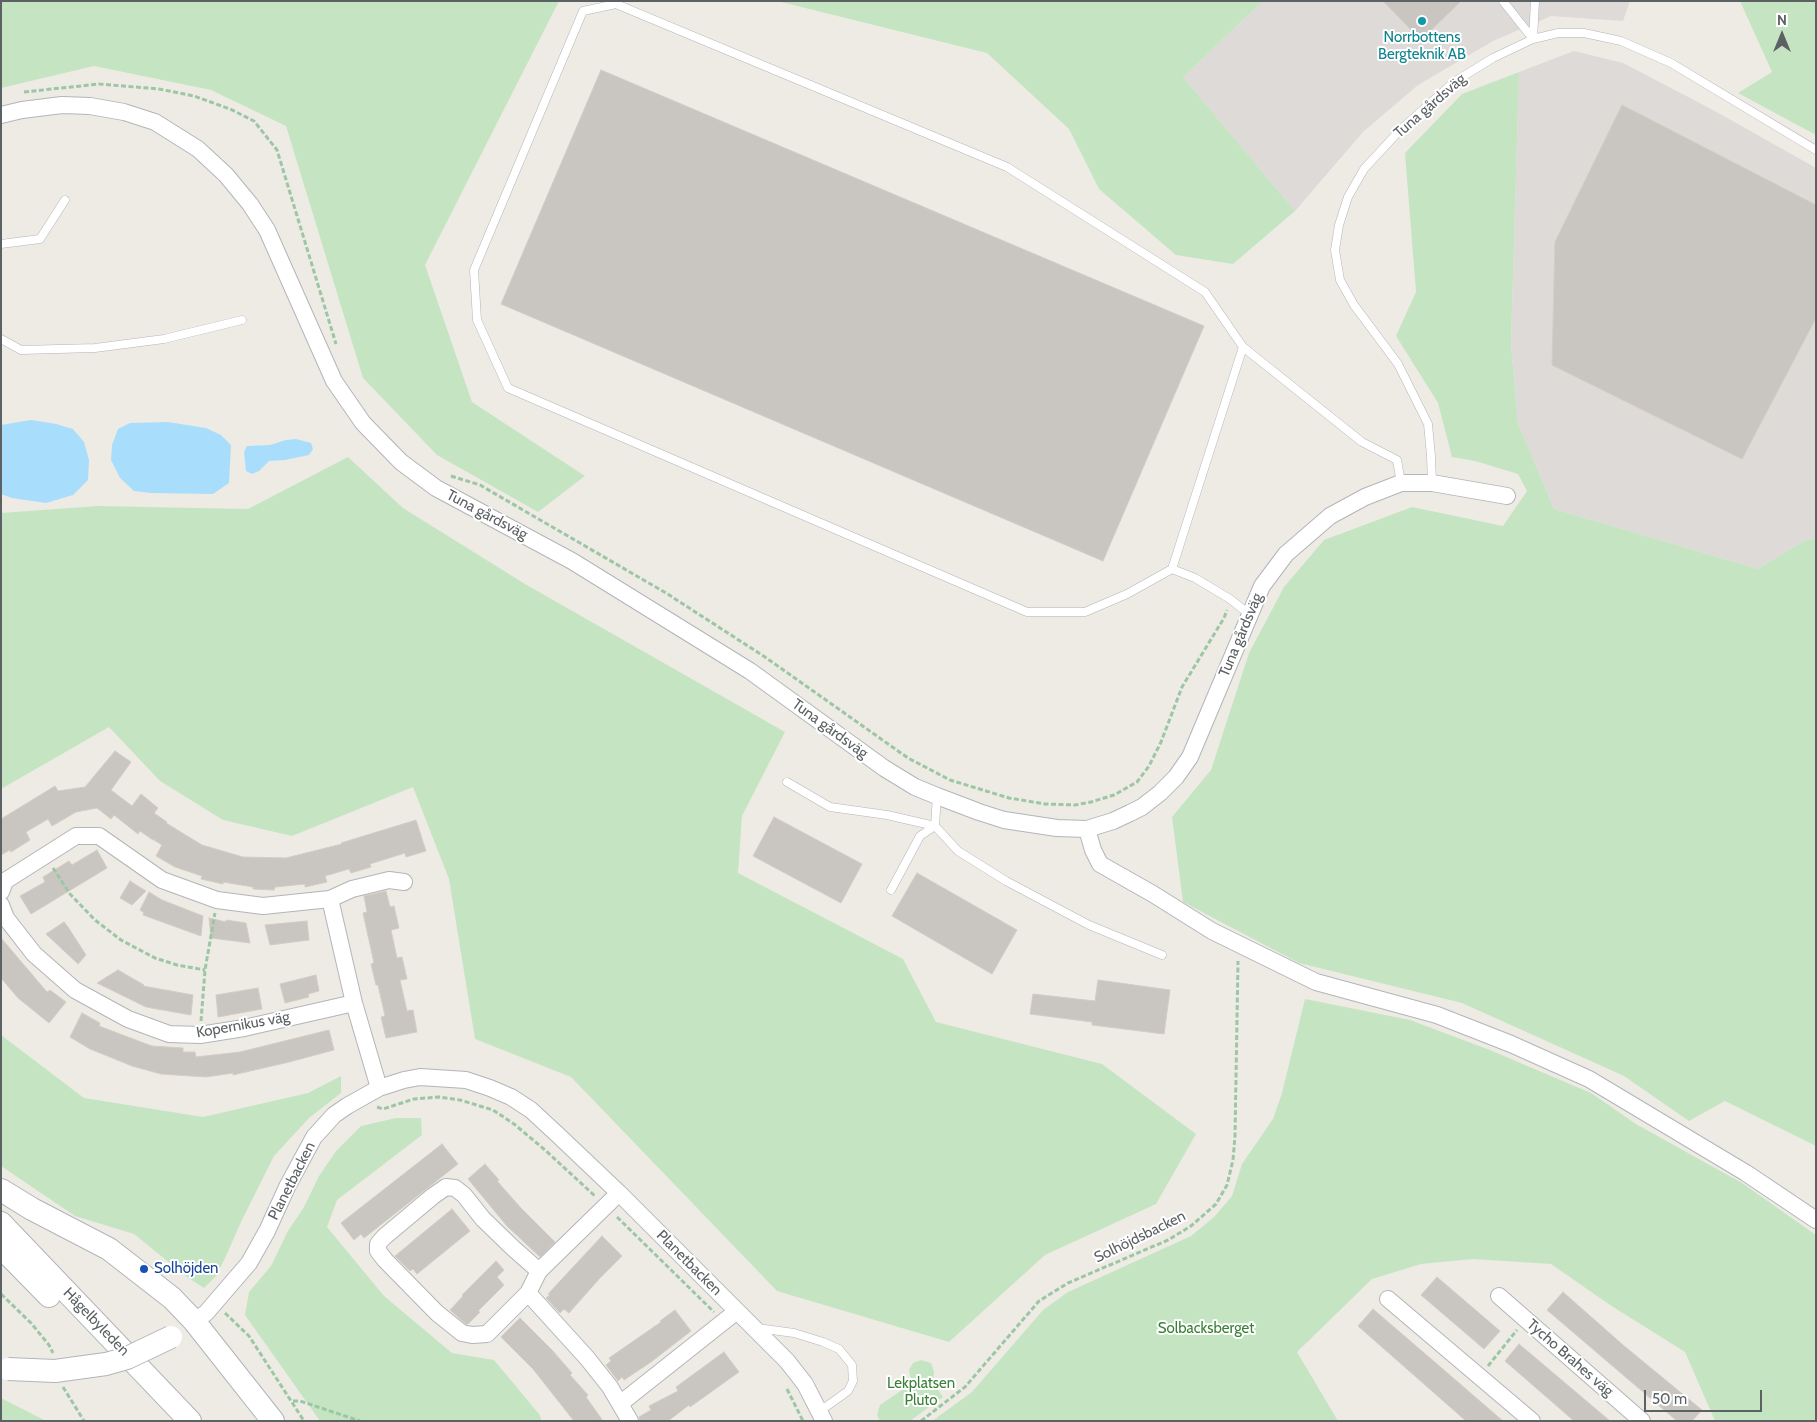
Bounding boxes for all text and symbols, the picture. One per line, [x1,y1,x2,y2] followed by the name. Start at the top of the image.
[1757,10,1807,60] north arrow
[1777,11,1787,29] text: N
[1416,15,1428,27] marker: Norrbottens Bergteknik AB
[1378,29,1466,64] place label: Norrbottens Bergteknik AB
[1390,70,1470,142] street label: Tuna gårdsväg
[443,486,531,544] street label: Tuna gårdsväg
[1215,590,1267,680] street label: Tuna gårdsväg
[789,695,871,763] street label: Tuna gårdsväg
[195,1008,291,1042] street label: Kopernikus väg
[265,1139,319,1223] street label: Planetbacken
[1091,1207,1189,1267] street label: Solhöjdsbacken
[653,1227,725,1299] street label: Planetbacken
[154,1260,218,1278] place label: Solhöjden
[138,1263,150,1275] marker: Solhöjden
[59,1284,133,1360] street label: Hågelbyleden
[1523,1316,1617,1400] street label: Tycho Brahes väg
[1158,1320,1254,1338] park label: Solbacksberget
[887,1375,955,1410] park label: Lekplatsen Pluto
[1647,1380,1764,1412] scale bar
[1652,1390,1687,1408] text: 50 m

